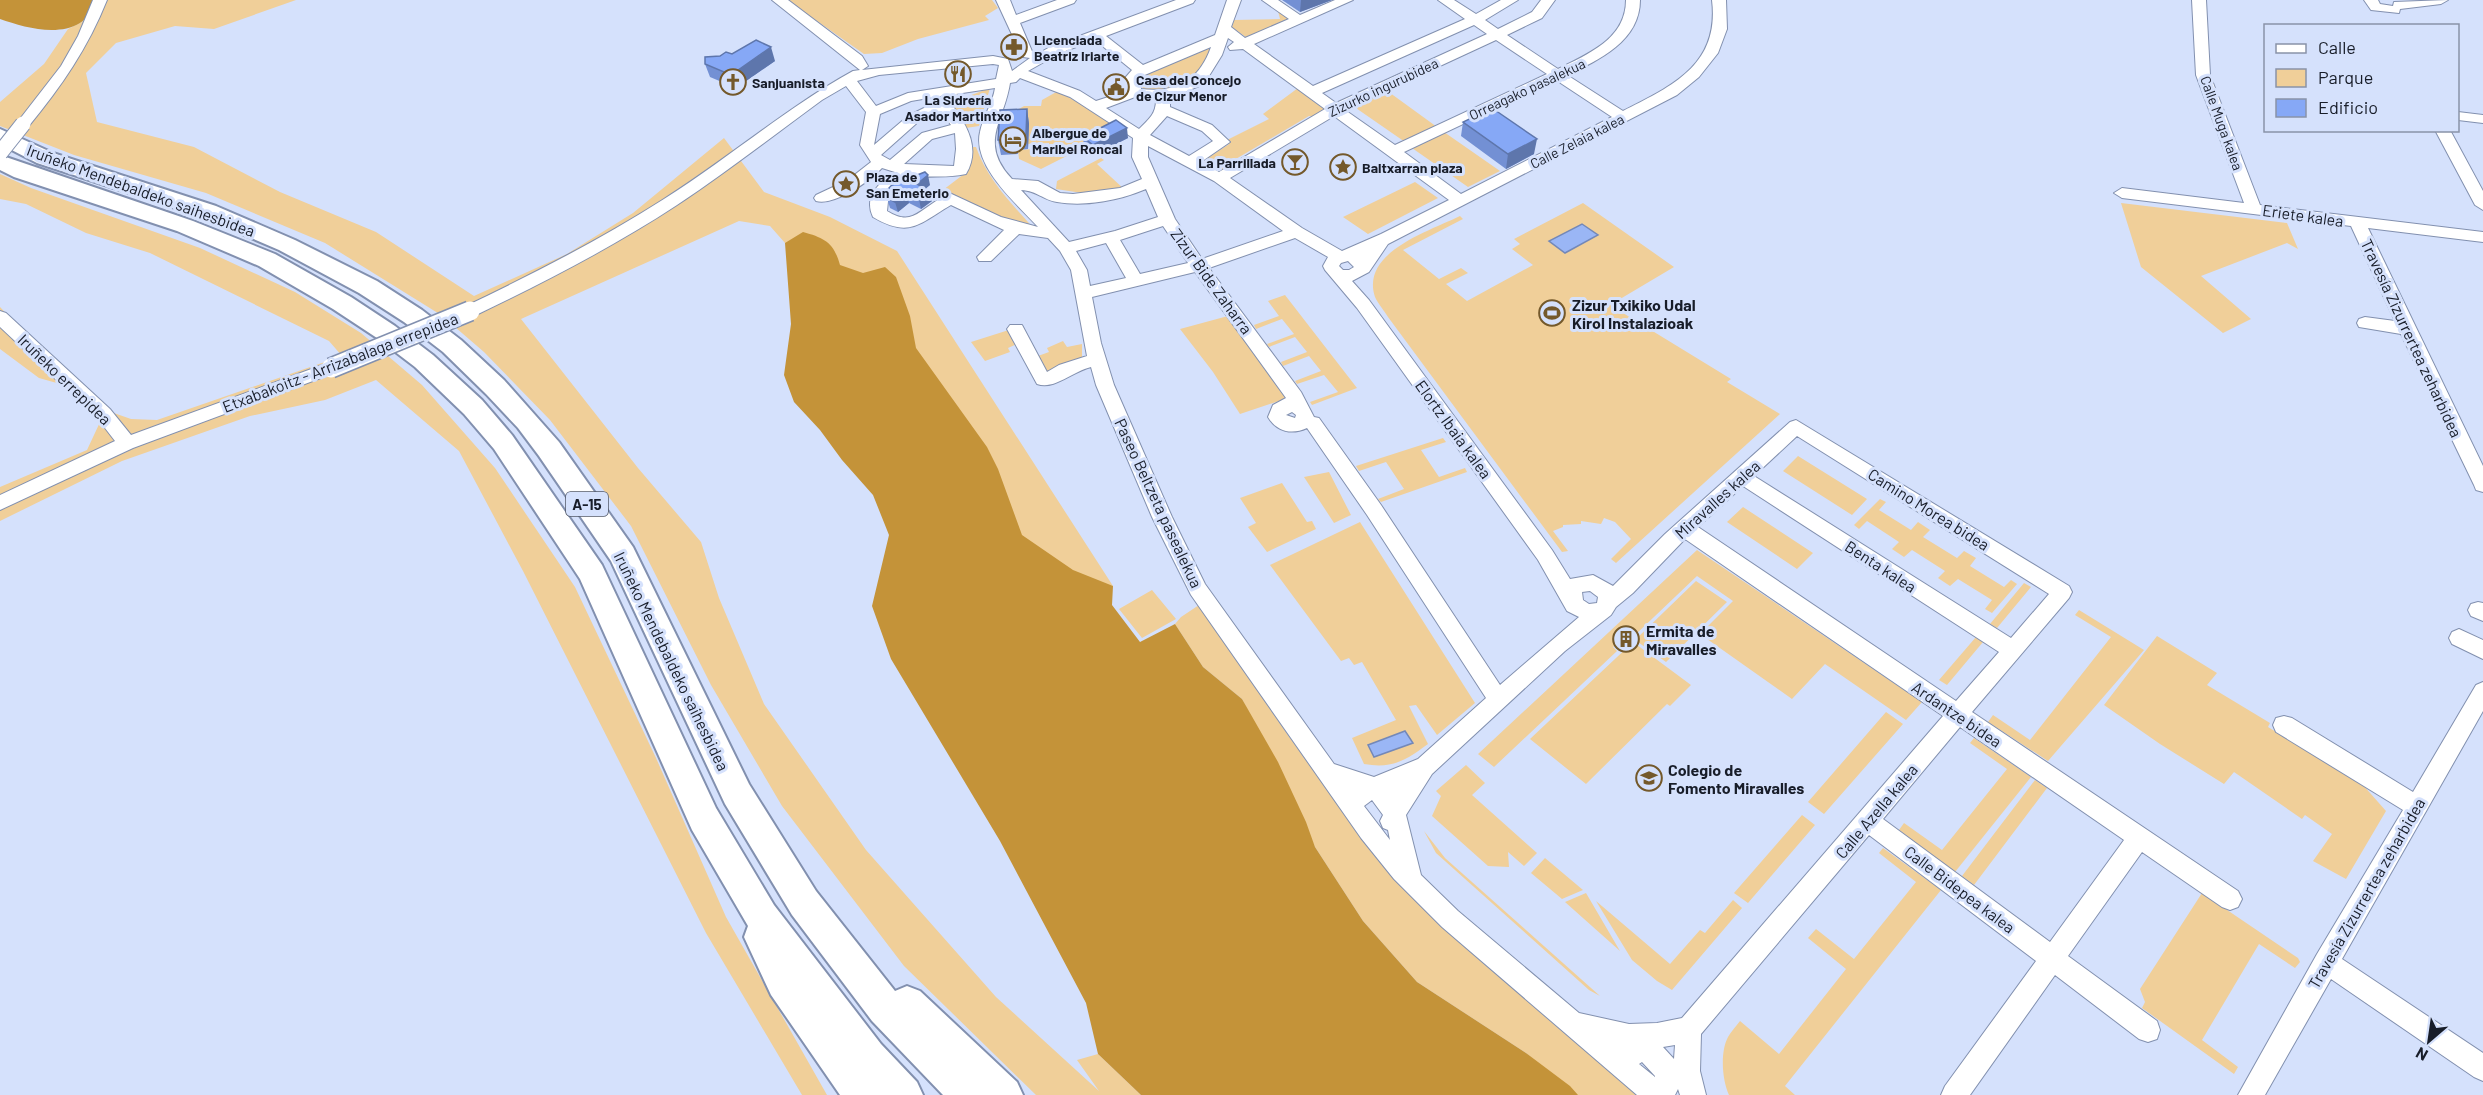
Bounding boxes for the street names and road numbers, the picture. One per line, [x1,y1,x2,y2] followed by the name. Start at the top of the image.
[1325,54,1441,120] street label: Zizurko ingurubidea
[1466,55,1588,123] street label: Orreagako pasalekua
[2197,74,2247,172] street label: Calle Muga kalea
[1527,110,1627,172] street label: Calle Zelaia kalea
[24,140,258,240] street label: Iruñeko Mendebaldeko saihesbidea
[2261,200,2345,230] street label: Eriete kalea
[1167,225,1257,337] street label: Zizur Bide Zaharra
[2358,236,2466,440] street label: Travesía Zizurrertea zeharbidea
[220,308,460,416] street label: Etxabakoitz - Arrizabalaga errepidea
[14,330,116,428] street label: Iruñeko errepidea
[1412,376,1496,482] street label: Elortz Ibaia kalea
[1111,415,1207,591] street label: Paseo Beltzeta pasealekua
[1671,456,1763,542] street label: Miravalles kalea
[1865,464,1993,554] street label: Camino Morea bidea
[566,492,608,516] road number: A-15
[1842,536,1920,596] street label: Benta kalea
[611,548,733,774] street label: Iruñeko Mendebaldeko saihesbidea
[1909,677,2005,751] street label: Ardantze bidea
[1831,760,1921,862] street label: Calle Azella kalea
[2304,794,2428,992] street label: Travesía Zizurrertea zeharbidea
[1901,841,2019,937] street label: Calle Bidepea kalea

